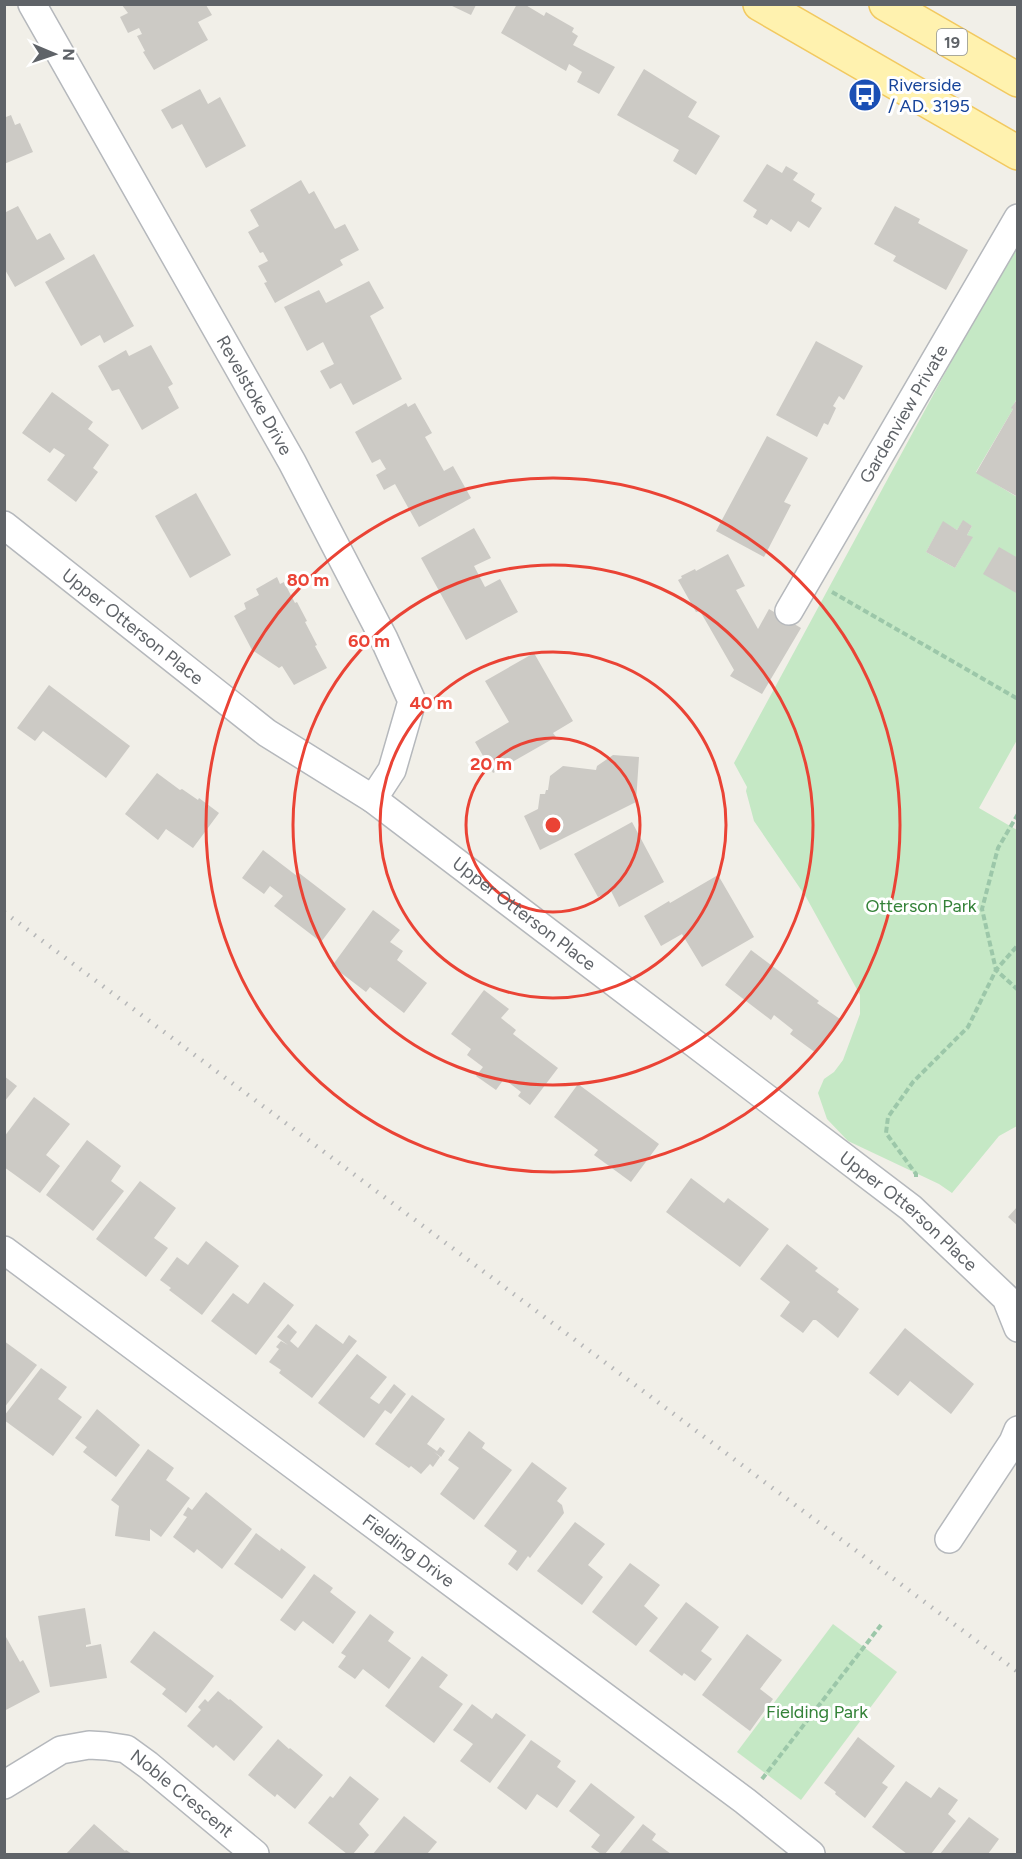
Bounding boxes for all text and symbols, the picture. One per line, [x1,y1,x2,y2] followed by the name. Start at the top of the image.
[24,24,84,84] north arrow
[937,29,967,55] road number: 19
[59,48,78,61] text: N
[888,74,970,117] place label: Riverside / AD. 3195
[847,77,883,113] bus stop icon: Riverside / AD. 3195
[212,332,297,459] street label: Revelstoke Drive
[855,341,953,487] street label: Gardenview Private
[57,564,208,690] street label: Upper Otterson Place
[287,569,329,591] text: 80 m
[348,630,390,652] text: 60 m
[409,692,453,714] text: 40 m
[470,753,512,775] text: 20 m
[543,815,563,835] centre of rings
[448,852,600,976] street label: Upper Otterson Place
[866,895,977,917] park label: Otterson Park
[835,1146,982,1276] street label: Upper Otterson Place
[358,1509,459,1592] street label: Fielding Drive
[766,1701,868,1723] park label: Fielding Park
[126,1745,238,1842] street label: Noble Crescent

